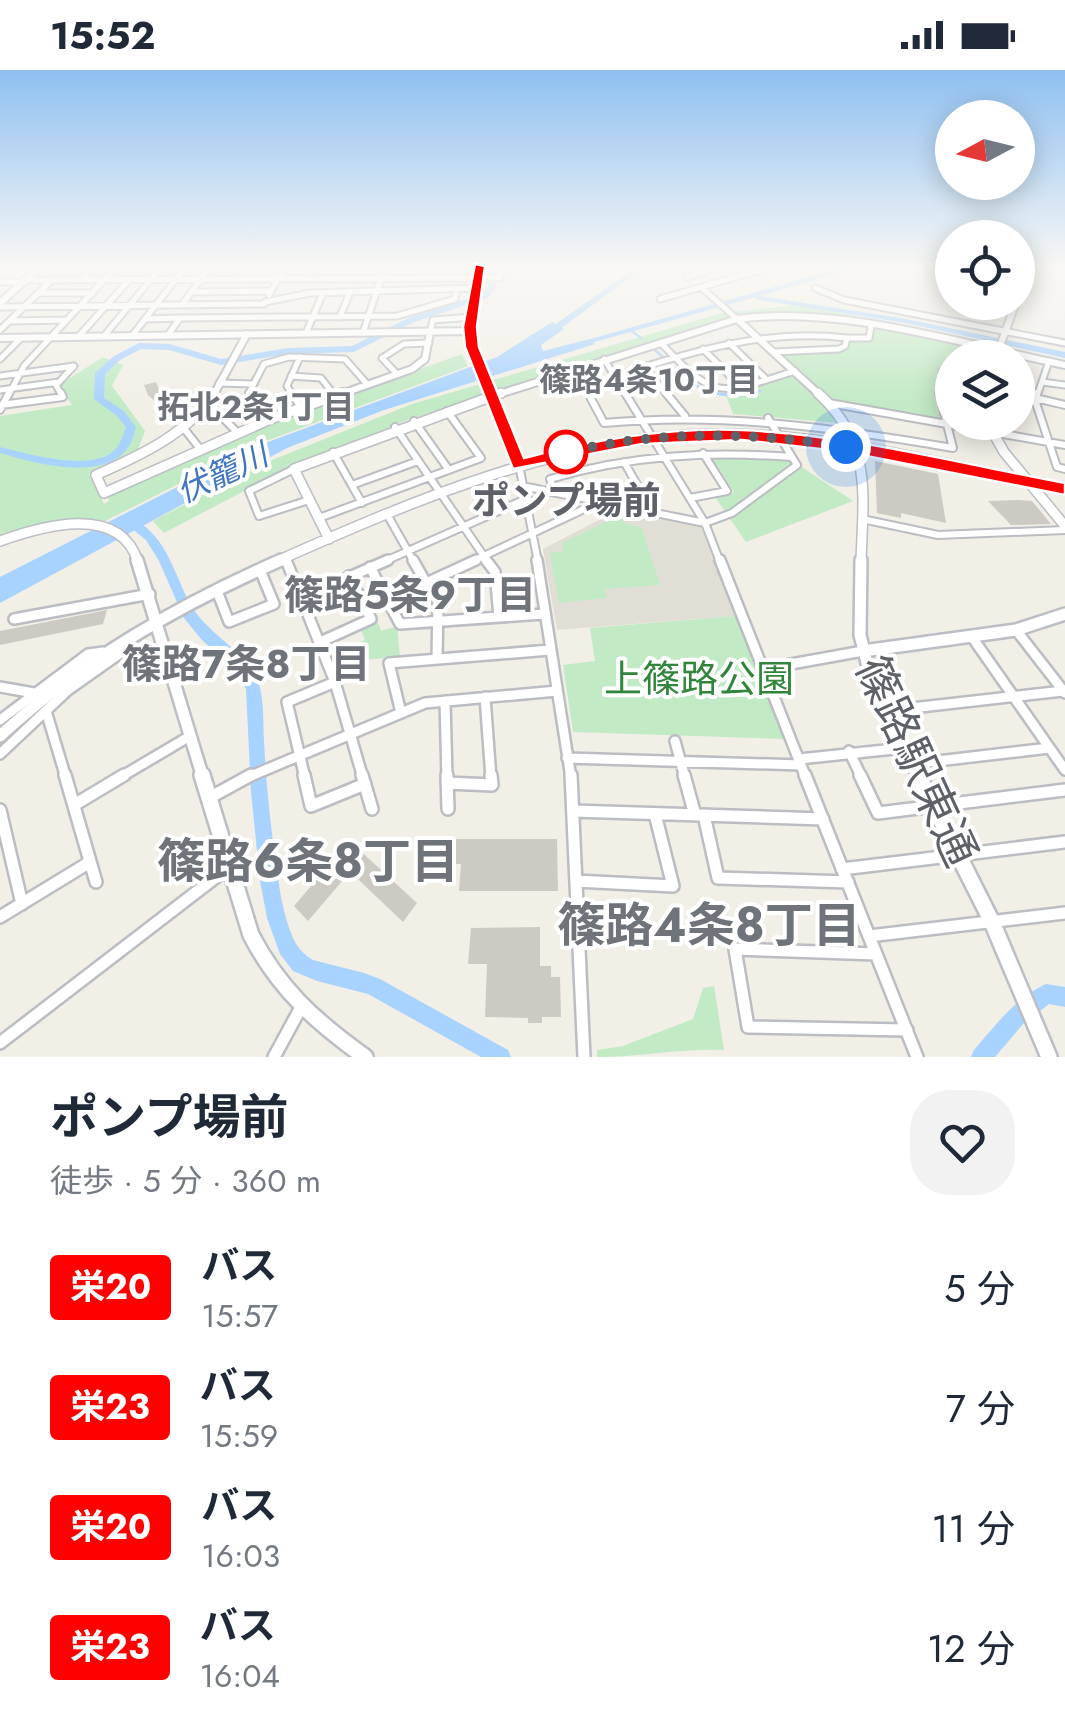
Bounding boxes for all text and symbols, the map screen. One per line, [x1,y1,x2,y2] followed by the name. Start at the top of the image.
[50,8,156,63] text: 15:52
[935,100,1035,200] north arrow
[935,100,1035,440] map controls
[935,220,1035,320] button: locate
[935,340,1035,440] button: layers
[539,357,759,403] district label: 篠路4条10丁目
[157,384,355,430] district label: 拓北2条1丁目
[821,422,871,472] your location
[169,431,278,514] water label: 伏籠川
[545,431,587,473] marker: ポンプ場前
[472,473,660,528] place label: ポンプ場前
[284,566,536,624] district label: 篠路5条9丁目
[121,635,371,693] district label: 篠路7条8丁目
[840,646,994,877] street label: 篠路駅東通
[604,651,794,706] park label: 上篠路公園
[157,827,459,896] district label: 篠路6条8丁目
[557,891,861,960] district label: 篠路4条8丁目
[50,1083,289,1152] text: ポンプ場前
[910,1090,1015,1195] button: heart
[50,1158,321,1204] text: 徒歩 · 5 分 · 360 m
[201,1238,277,1293] text: バス
[944,1261,1015,1316] text: 5 分
[70,1262,151,1312] text: 栄20
[201,1293,278,1339] text: 15:57
[200,1358,276,1413] text: バス
[946,1381,1015,1436] text: 7 分
[70,1382,150,1432] text: 栄23
[200,1413,278,1459] text: 15:59
[201,1478,277,1533] text: バス
[931,1501,1015,1556] text: 11 分
[70,1502,151,1552] text: 栄20
[201,1533,280,1579] text: 16:03
[200,1598,276,1653] text: バス
[927,1621,1015,1676] text: 12 分
[70,1622,150,1672] text: 栄23
[200,1653,280,1699] text: 16:04

